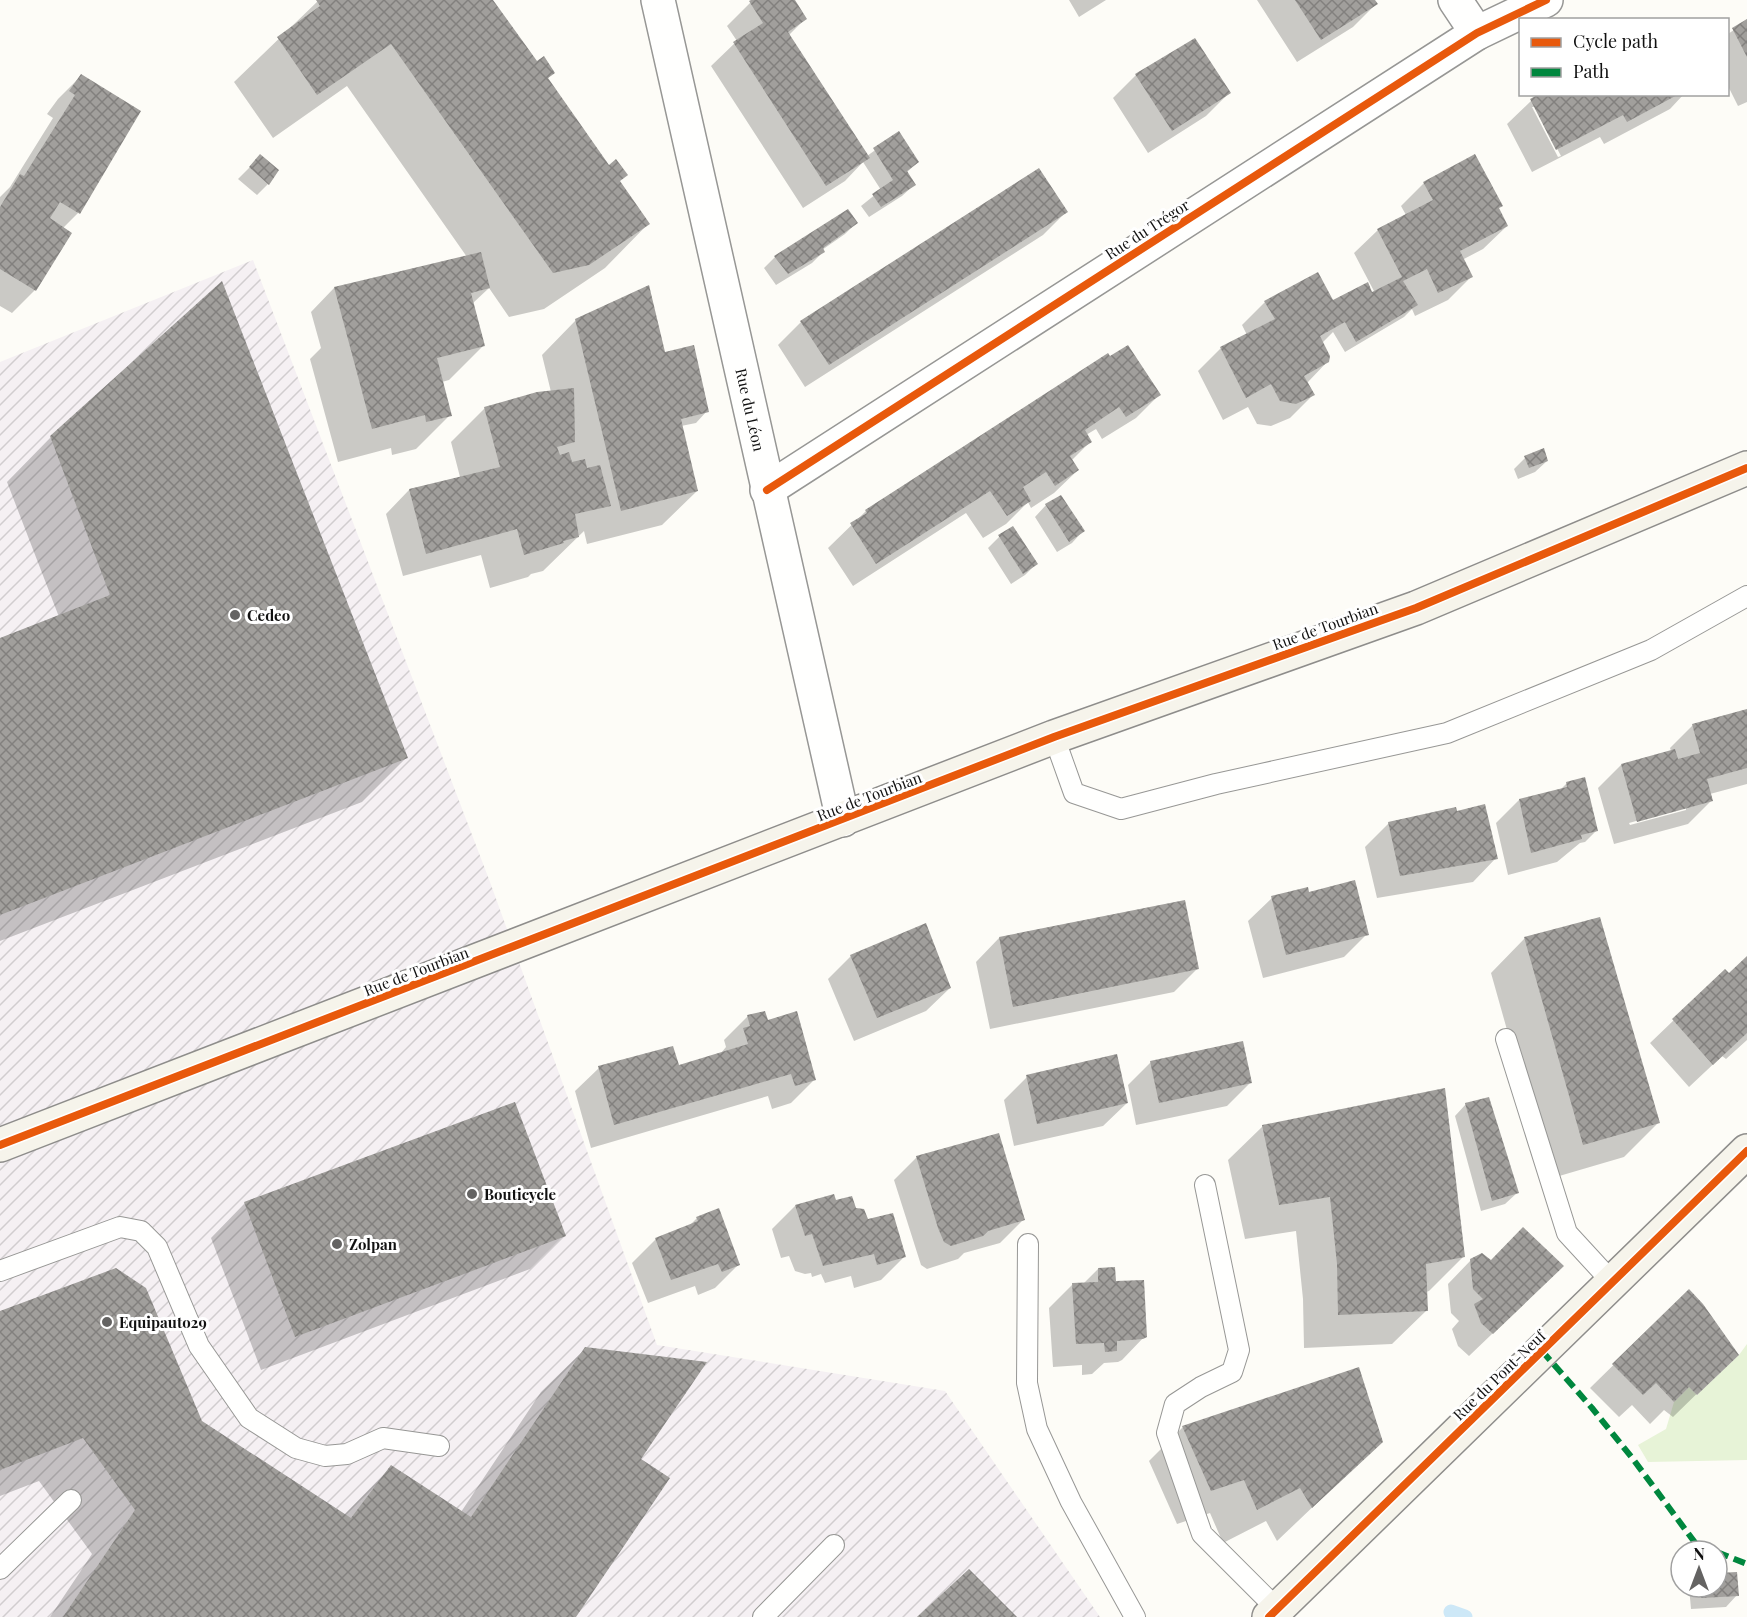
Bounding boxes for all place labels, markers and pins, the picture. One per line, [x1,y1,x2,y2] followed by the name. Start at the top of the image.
[247,605,290,625] place label: Cedeo
[228,608,242,622] marker: Cedeo
[484,1184,557,1204] place label: Bouticycle
[465,1187,479,1201] marker: Bouticycle
[349,1234,398,1254] place label: Zolpan
[330,1237,344,1251] marker: Zolpan
[119,1312,207,1332] place label: Equipauto29
[100,1315,114,1329] marker: Equipauto29

